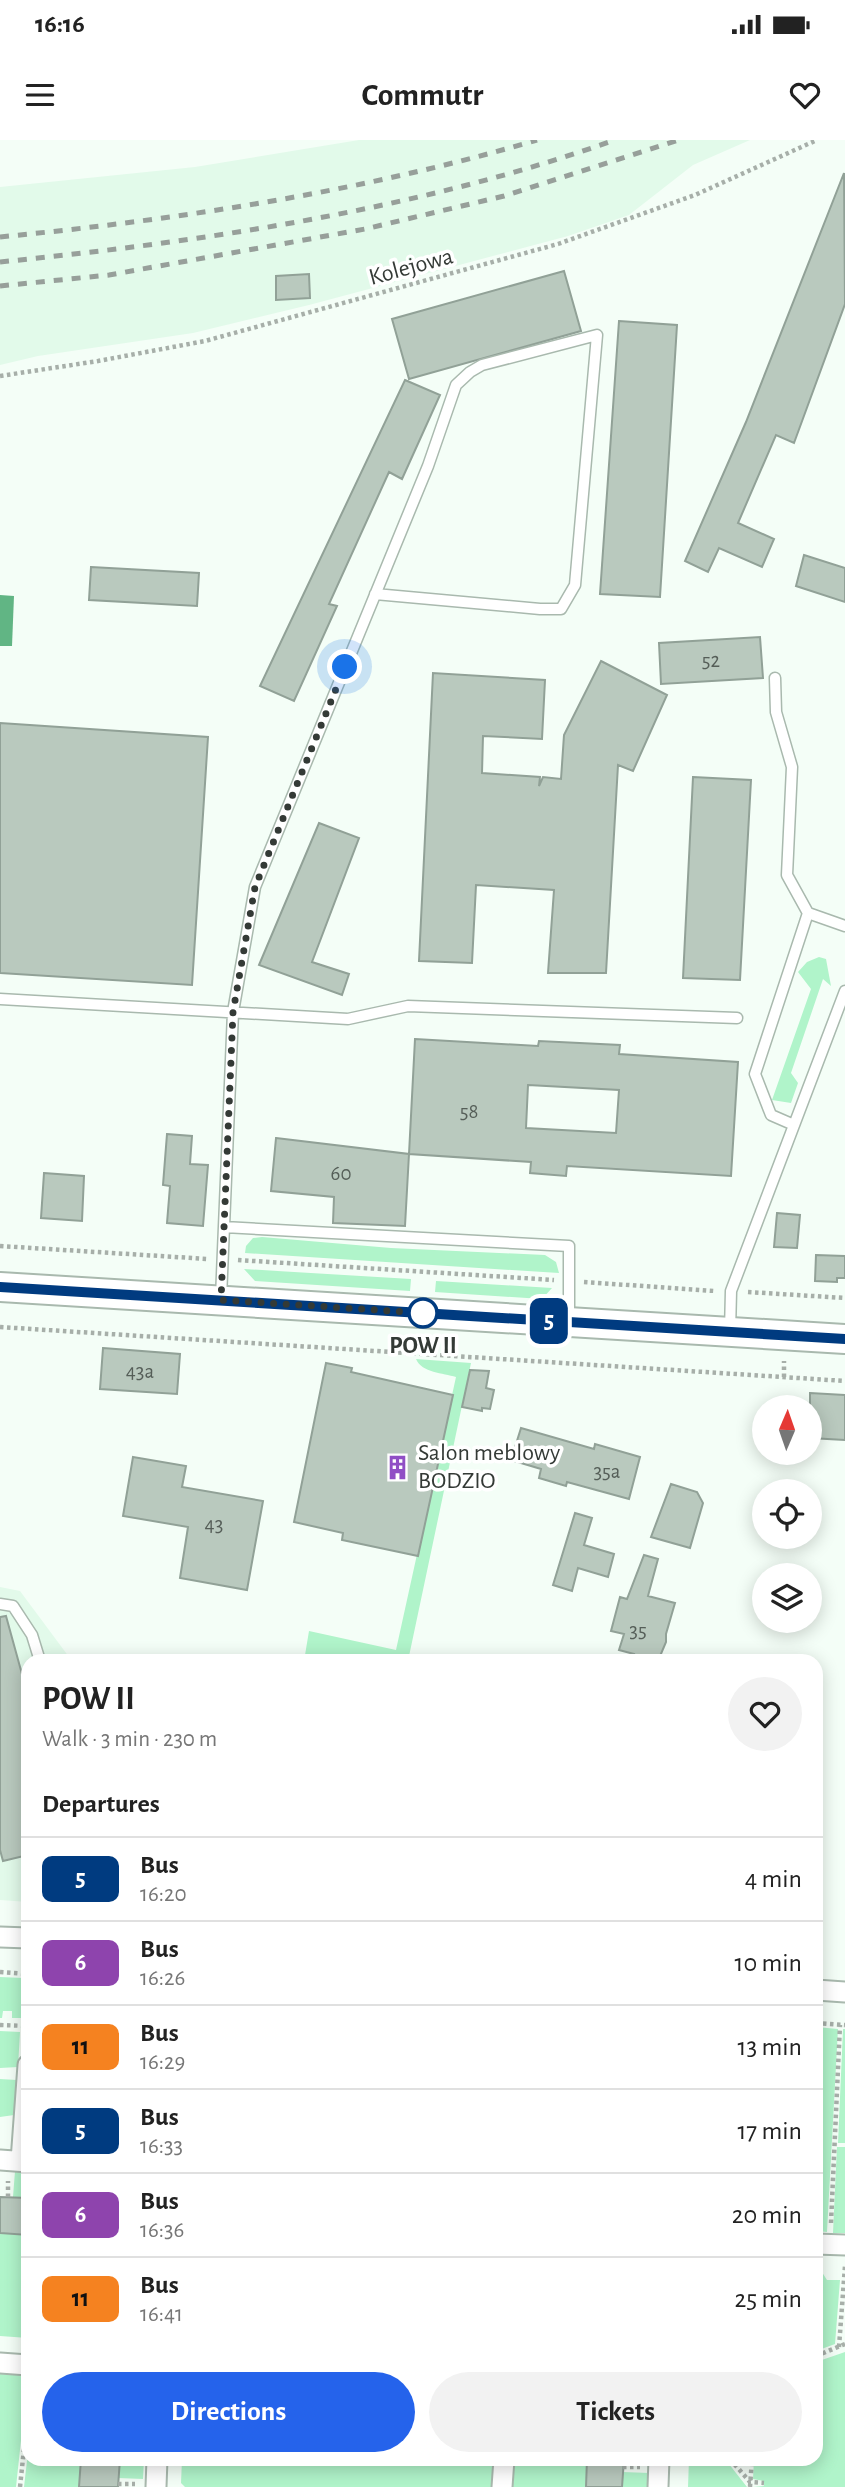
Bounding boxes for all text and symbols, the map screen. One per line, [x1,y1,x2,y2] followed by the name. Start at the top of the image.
[35,11,85,37] text: 16:16
[21,76,59,114] icon: menu
[786,76,824,114] icon: heart
[362,79,483,111] text: Commutr
[366,244,456,290] street label: Kolejowa
[327,649,362,684] your location
[702,650,720,671] house number: 52
[460,1101,478,1122] house number: 58
[331,1163,351,1184] house number: 60
[408,1298,438,1328] marker: POW II
[526,1298,572,1344] line badge: 5
[544,1309,554,1333] text: 5
[389,1334,457,1358] place label: POW II
[126,1361,155,1382] house number: 43a
[752,1395,822,1465] north arrow
[752,1395,822,1633] map controls
[418,1441,560,1493] place label: Salon meblowy BODZIO
[384,1453,412,1481] building icon: Salon meblowy BODZIO
[593,1461,621,1482] house number: 35a
[752,1479,822,1549] button: locate
[205,1514,223,1535] house number: 43
[752,1563,822,1633] button: layers
[629,1620,647,1641] house number: 35
[728,1677,802,1751] button: heart
[42,1683,135,1716] text: POW II
[42,1728,217,1751] text: Walk · 3 min · 230 m
[42,1791,160,1817] text: Departures
[140,1852,179,1878] text: Bus
[745,1866,802,1892] text: 4 min
[75,1867,86,1891] text: 5
[140,1883,187,1906] text: 16:20
[140,1936,179,1962] text: Bus
[735,1950,802,1976] text: 10 min
[75,1951,86,1975] text: 6
[140,1967,185,1990] text: 16:26
[140,2020,179,2046] text: Bus
[738,2034,802,2060] text: 13 min
[72,2035,89,2059] text: 11
[140,2051,185,2074] text: 16:29
[140,2104,179,2130] text: Bus
[737,2118,802,2144] text: 17 min
[75,2119,86,2143] text: 5
[140,2135,183,2158] text: 16:33
[140,2188,179,2214] text: Bus
[732,2202,802,2228] text: 20 min
[75,2203,86,2227] text: 6
[140,2219,184,2242] text: 16:36
[140,2272,179,2298] text: Bus
[735,2286,802,2312] text: 25 min
[72,2287,89,2311] text: 11
[140,2303,183,2326] text: 16:41
[42,2372,415,2452] button: Directions
[429,2372,802,2452] button: Tickets

